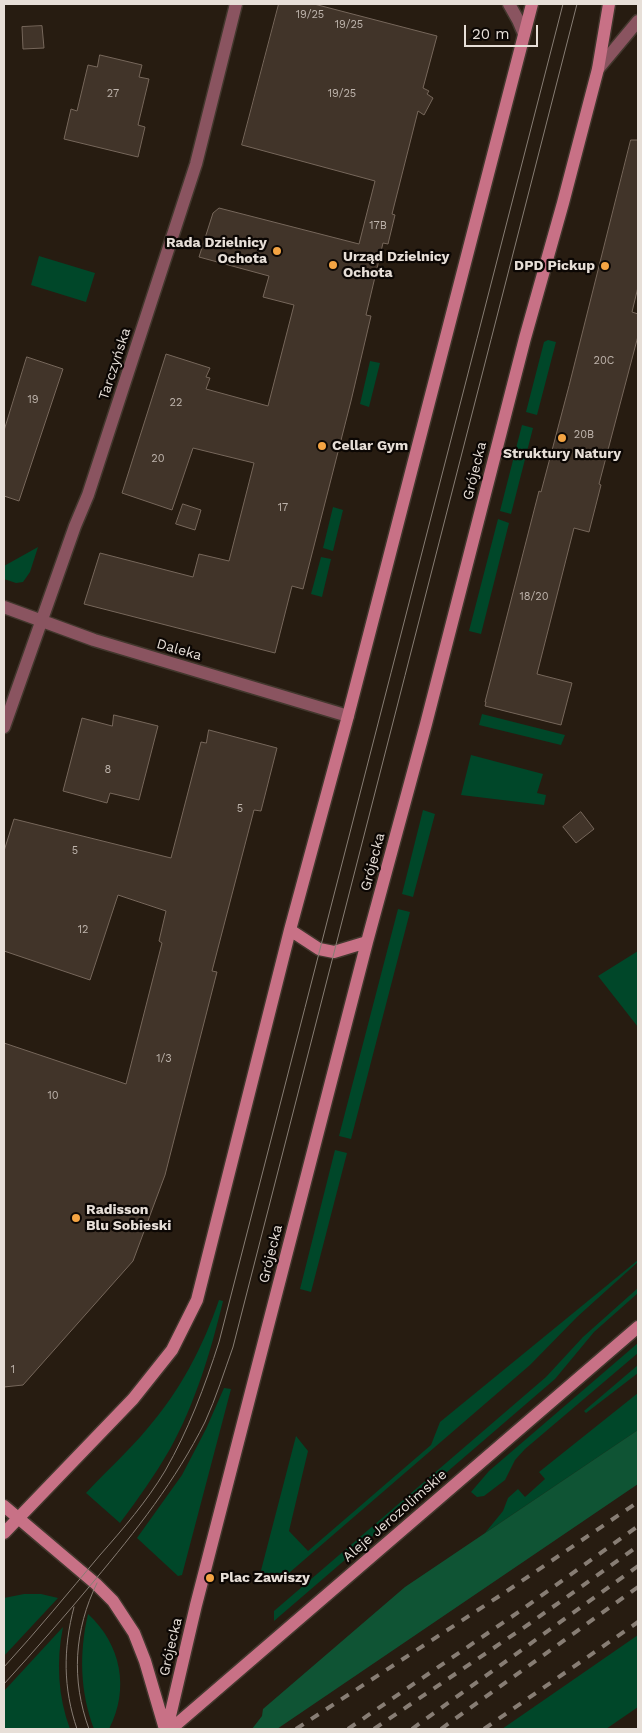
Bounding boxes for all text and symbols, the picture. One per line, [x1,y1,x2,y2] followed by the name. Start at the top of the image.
[296,8,324,22] house number: 19/25
[467,15,541,47] scale bar
[335,18,363,32] house number: 19/25
[472,25,510,43] text: 20 m
[107,87,119,101] house number: 27
[328,87,356,101] house number: 19/25
[369,219,387,233] house number: 17B
[166,235,267,268] place label: Rada Dzielnicy Ochota
[271,245,283,257] marker: Rada Dzielnicy Ochota
[343,249,449,282] place label: Urząd Dzielnicy Ochota
[514,258,595,274] place label: DPD Pickup
[327,259,339,271] marker: Urząd Dzielnicy Ochota
[599,260,611,272] marker: DPD Pickup
[95,326,135,402] street label: Tarczyńska
[594,354,614,368] house number: 20C
[27,393,39,407] house number: 19
[170,396,182,410] house number: 22
[574,428,594,442] house number: 20B
[556,432,568,444] marker: Struktury Natury
[332,438,408,454] place label: Cellar Gym
[316,440,328,452] marker: Cellar Gym
[460,440,490,502] street label: Grójecka
[503,446,621,462] place label: Struktury Natury
[151,452,165,466] house number: 20
[278,501,288,515] house number: 17
[519,590,549,604] house number: 18/20
[155,636,203,664] street label: Daleka
[105,763,111,777] house number: 8
[237,802,243,816] house number: 5
[357,831,389,893] street label: Grójecka
[72,844,78,858] house number: 5
[78,923,88,937] house number: 12
[156,1052,172,1066] house number: 1/3
[47,1089,59,1103] house number: 10
[86,1202,171,1234] place label: Radisson Blu Sobieski
[70,1212,82,1224] marker: Radisson Blu Sobieski
[256,1223,286,1285] street label: Grójecka
[11,1363,15,1377] house number: 1
[340,1466,450,1566] street label: Aleje Jerozolimskie
[220,1570,310,1586] place label: Plac Zawiszy
[204,1572,216,1584] marker: Plac Zawiszy
[156,1616,186,1678] street label: Grójecka

